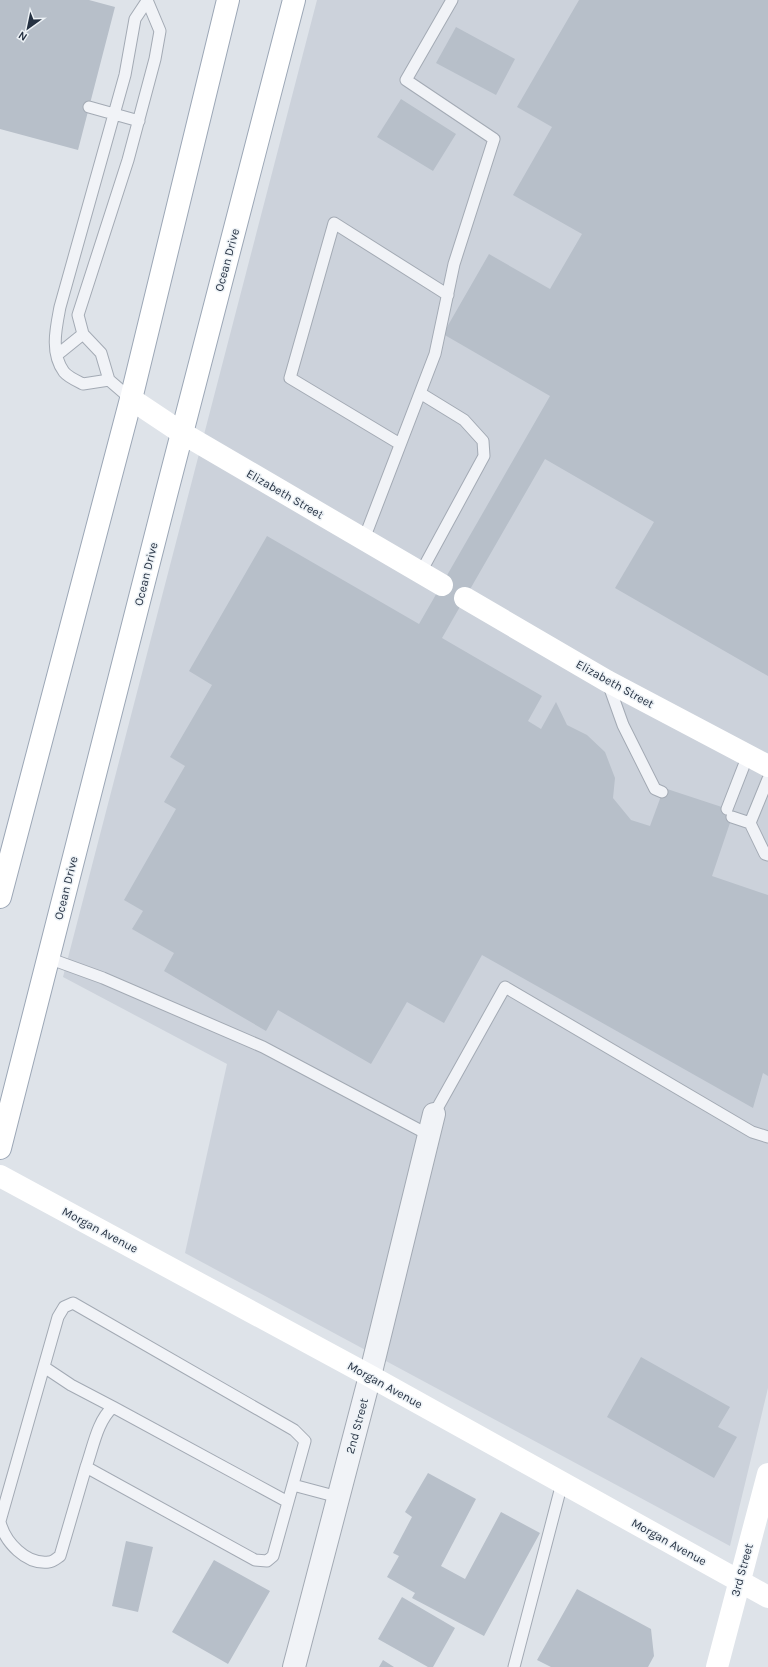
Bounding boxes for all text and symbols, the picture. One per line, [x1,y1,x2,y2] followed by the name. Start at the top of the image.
[8,8,48,48] north arrow
[16,28,30,44] text: N
[212,227,242,293] street label: Ocean Drive
[244,466,327,522] street label: Elizabeth Street
[131,541,161,607] street label: Ocean Drive
[574,657,657,711] street label: Elizabeth Street
[51,855,81,921] street label: Ocean Drive
[60,1204,140,1256] street label: Morgan Avenue
[345,1359,425,1411] street label: Morgan Avenue
[343,1396,371,1455] street label: 2nd Street
[629,1516,709,1568] street label: Morgan Avenue
[728,1541,756,1598] street label: 3rd Street

